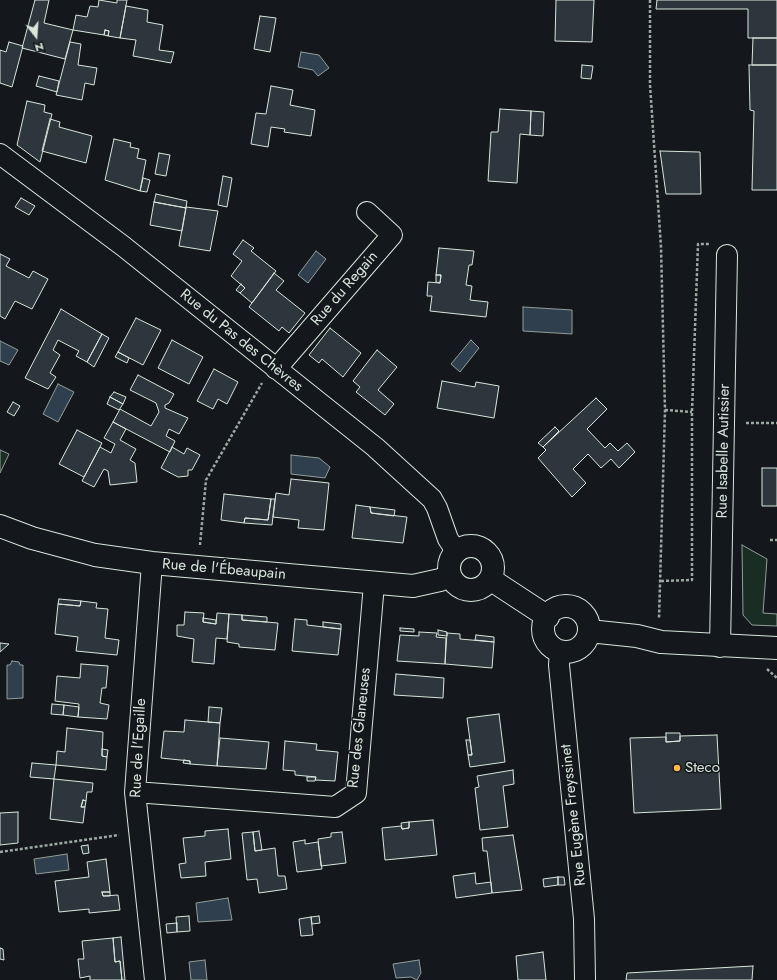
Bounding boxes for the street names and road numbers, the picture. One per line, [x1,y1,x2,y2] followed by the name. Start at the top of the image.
[308,248,382,330] street label: Rue du Regain
[176,286,306,396] street label: Rue du Pas des Chèvres
[714,384,734,518] street label: Rue Isabelle Autissier
[161,556,287,584] street label: Rue de l'Ébeaupain
[345,667,375,789] street label: Rue des Glaneuses
[127,698,151,798] street label: Rue de l'Egaille
[558,743,590,887] street label: Rue Eugène Freyssinet

